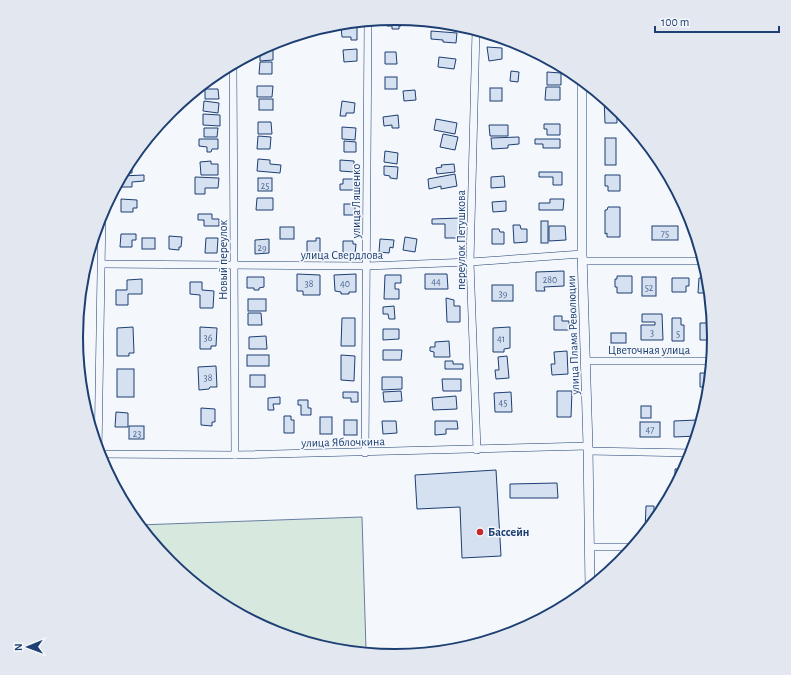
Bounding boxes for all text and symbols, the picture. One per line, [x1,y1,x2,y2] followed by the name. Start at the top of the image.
[655,8,779,34] scale bar
[661,16,689,28] text: 100 m
[350,164,363,239] street label: улица Ляшенко
[261,181,269,191] house number: 25
[455,189,468,290] street label: переулок Петушкова
[217,219,230,300] street label: Новый переулок
[661,229,669,239] house number: 75
[257,243,267,253] house number: 29
[300,249,384,262] street label: улица Свердлова
[543,275,557,285] house number: 280
[565,275,582,396] street label: улица Пламя Революции
[431,277,441,287] house number: 44
[305,279,314,289] house number: 38
[340,279,350,289] house number: 40
[645,283,654,293] house number: 52
[499,289,508,299] house number: 39
[650,328,654,338] house number: 3
[676,329,680,339] house number: 5
[204,333,213,343] house number: 36
[497,334,505,344] house number: 41
[608,344,691,357] street label: Цветочная улица
[204,373,213,383] house number: 38
[499,398,508,408] house number: 45
[646,425,654,435] house number: 47
[133,429,141,439] house number: 23
[300,435,385,450] street label: улица Яблочкина
[488,526,529,538] place label: Бассейн
[475,527,485,537] marker: Бассейн
[8,627,48,667] north arrow
[13,643,24,651] text: N

